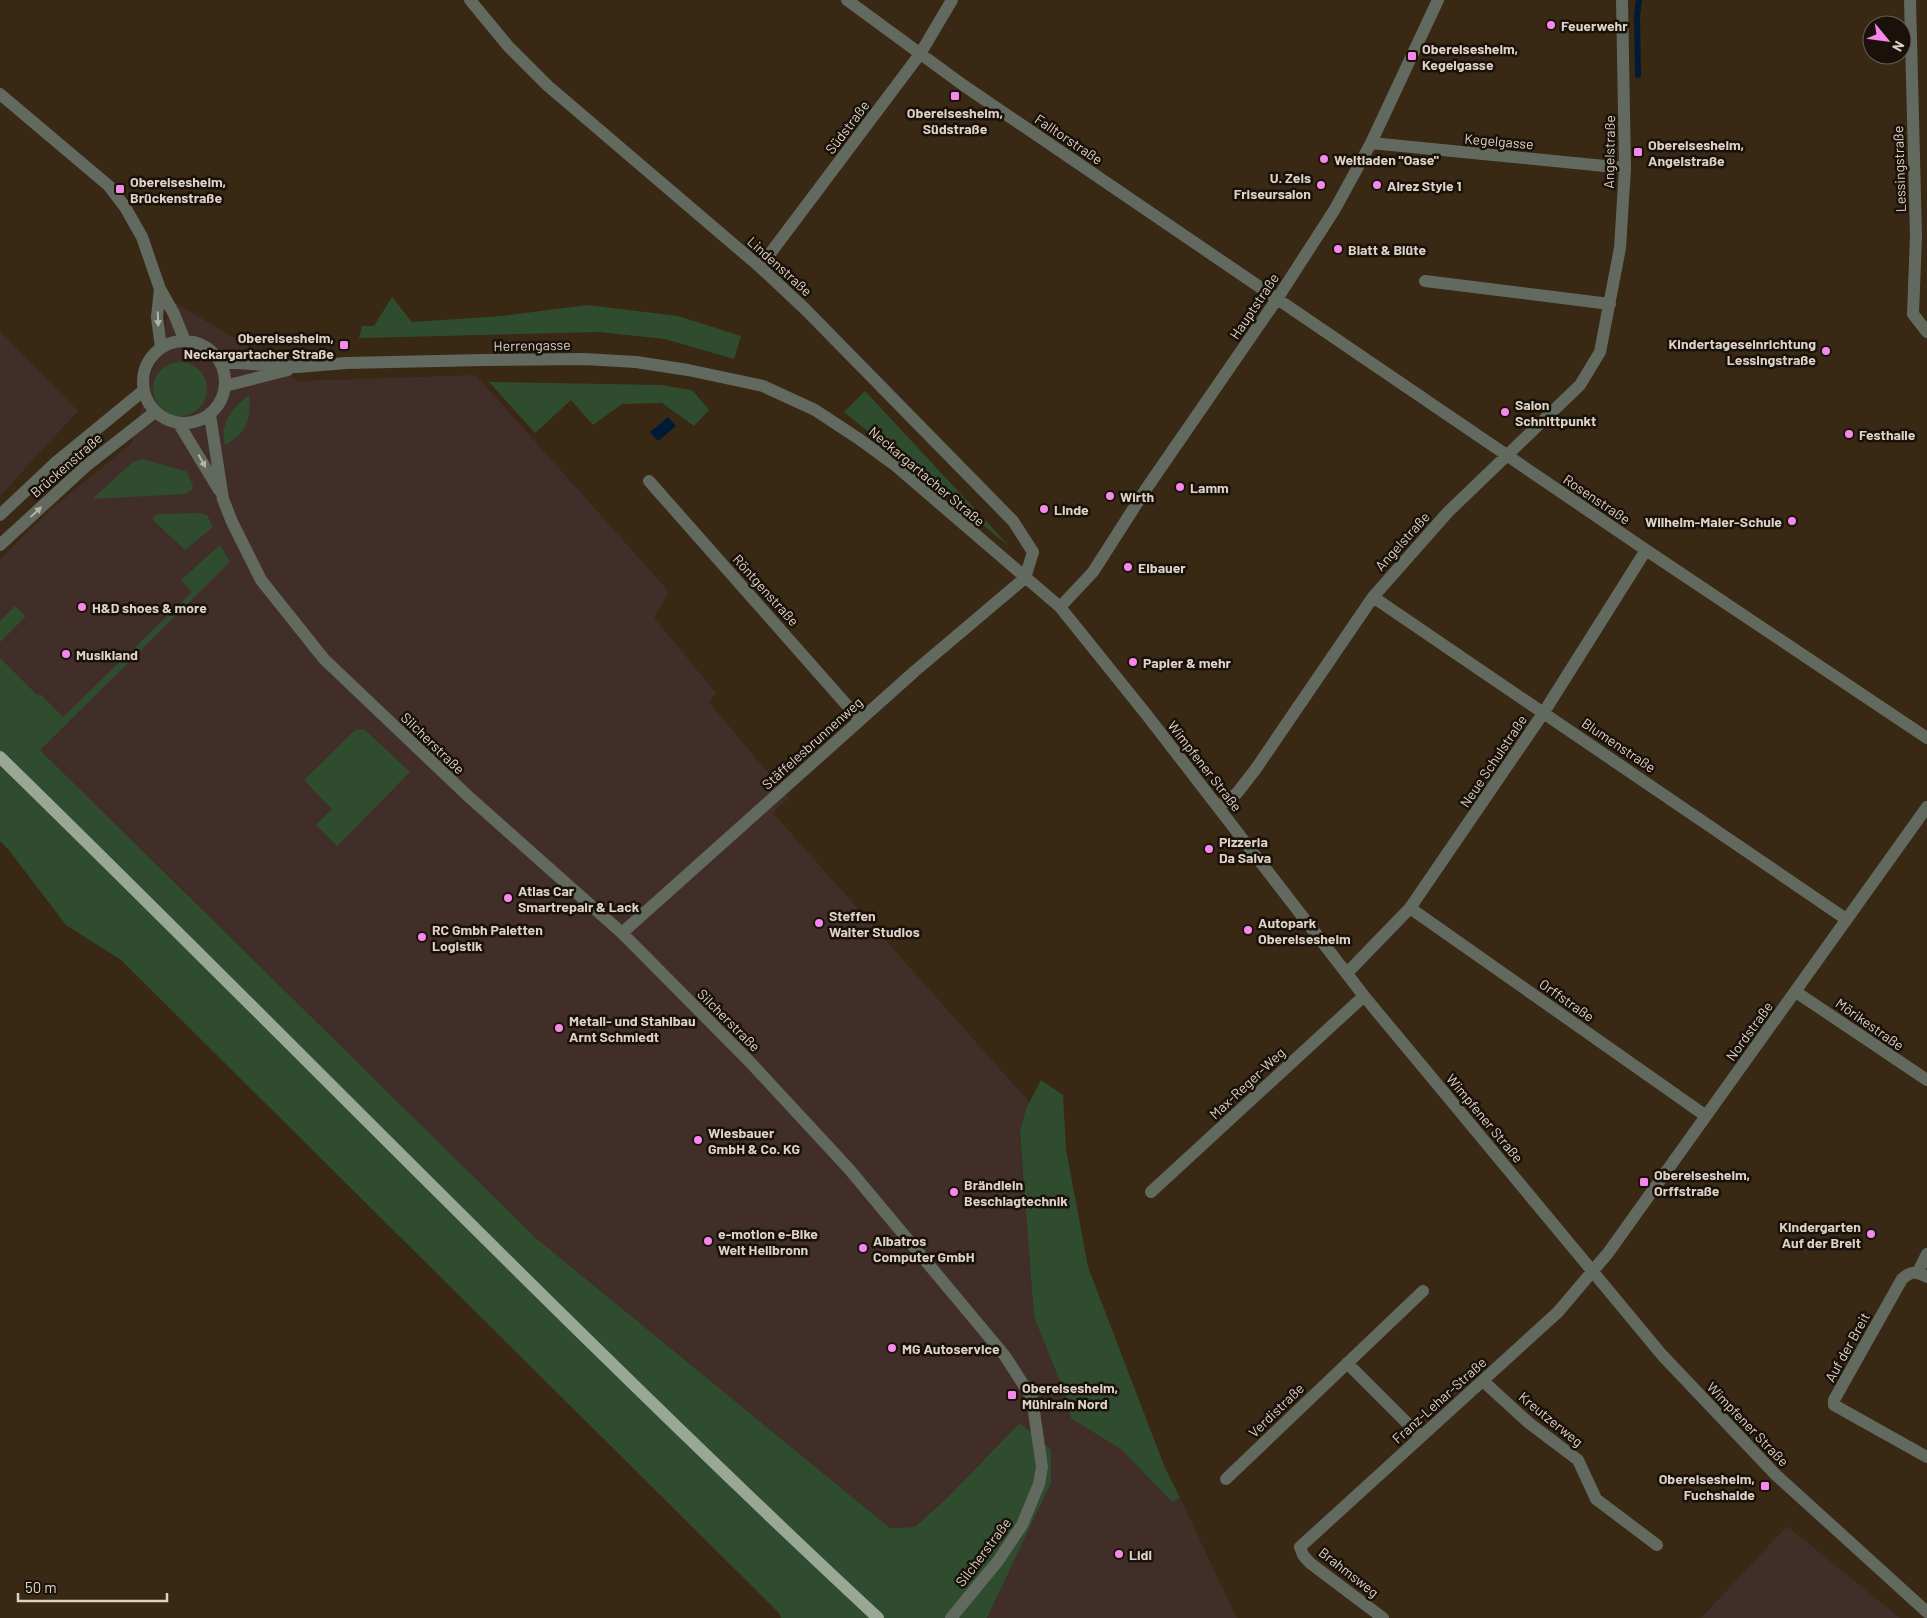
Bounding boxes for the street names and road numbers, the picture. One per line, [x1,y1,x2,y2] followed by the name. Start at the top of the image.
[821,97,873,157] street label: Südstraße
[1032,110,1106,168] street label: Falltorstraße
[1600,115,1618,189] street label: Angelstraße
[1889,126,1909,212] street label: Lessingstraße
[1464,130,1534,152] street label: Kegelgasse
[744,233,816,299] street label: Lindenstraße
[1226,270,1282,342] street label: Hauptstraße
[493,336,571,354] street label: Herrengasse
[866,422,988,530] street label: Neckargartacher Straße
[27,429,105,501] street label: Brückenstraße
[1560,470,1634,528] street label: Rosenstraße
[1371,508,1433,574] street label: Angelstraße
[729,551,803,629] street label: Röntgenstraße
[758,693,866,793] street label: Stäffelesbrunnenweg
[398,709,468,777] street label: Silcherstraße
[1456,712,1530,810] street label: Neue Schulstraße
[1579,714,1659,776] street label: Blumenstraße
[1164,717,1246,815] street label: Wimpfener Straße
[1536,975,1598,1025] street label: Orffstraße
[694,985,764,1055] street label: Silcherstraße
[1833,994,1907,1054] street label: Mörikestraße
[1722,998,1776,1064] street label: Nordstraße
[1206,1044,1288,1122] street label: Max-Reger-Weg
[1443,1070,1527,1166] street label: Wimpfener Straße
[1821,1309,1873,1385] street label: Auf der Breit
[1388,1353,1490,1447] street label: Franz-Lehar-Straße
[1704,1378,1792,1470] street label: Wimpfener Straße
[1245,1379,1307,1441] street label: Verdistraße
[1515,1388,1587,1450] street label: Kreutzerweg
[952,1514,1014,1590] street label: Silcherstraße
[1316,1543,1382,1601] street label: Brahmsweg

